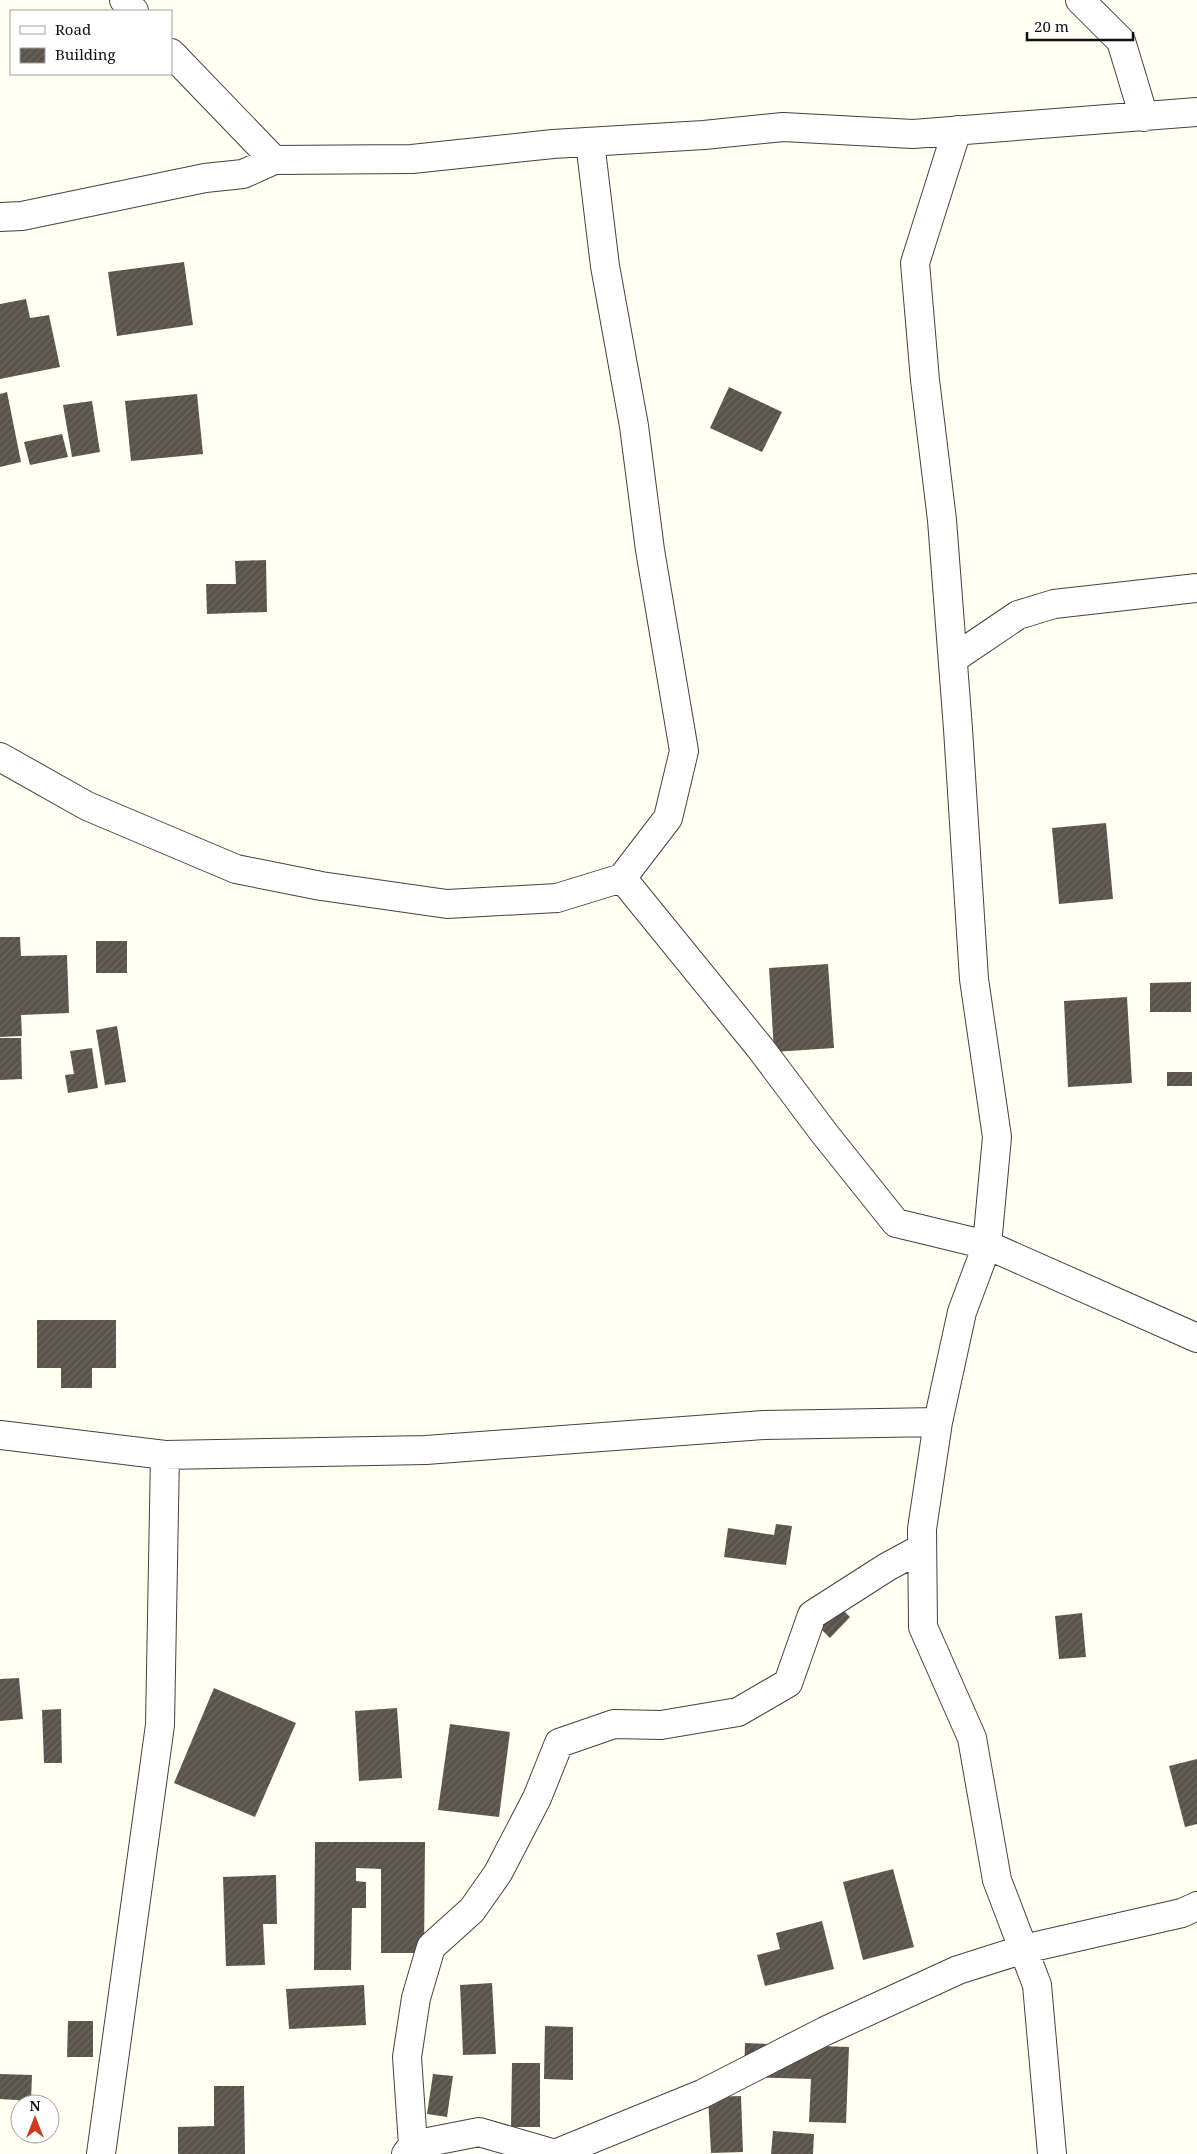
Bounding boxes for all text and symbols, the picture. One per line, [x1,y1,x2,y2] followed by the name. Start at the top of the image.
[10,10,172,75] legend
[1027,10,1133,42] scale bar
[1034,16,1069,36] text: 20 m
[55,19,91,39] text: Road
[55,44,116,64] text: Building
[10,2094,60,2144] north arrow
[29,2096,41,2115] text: N

